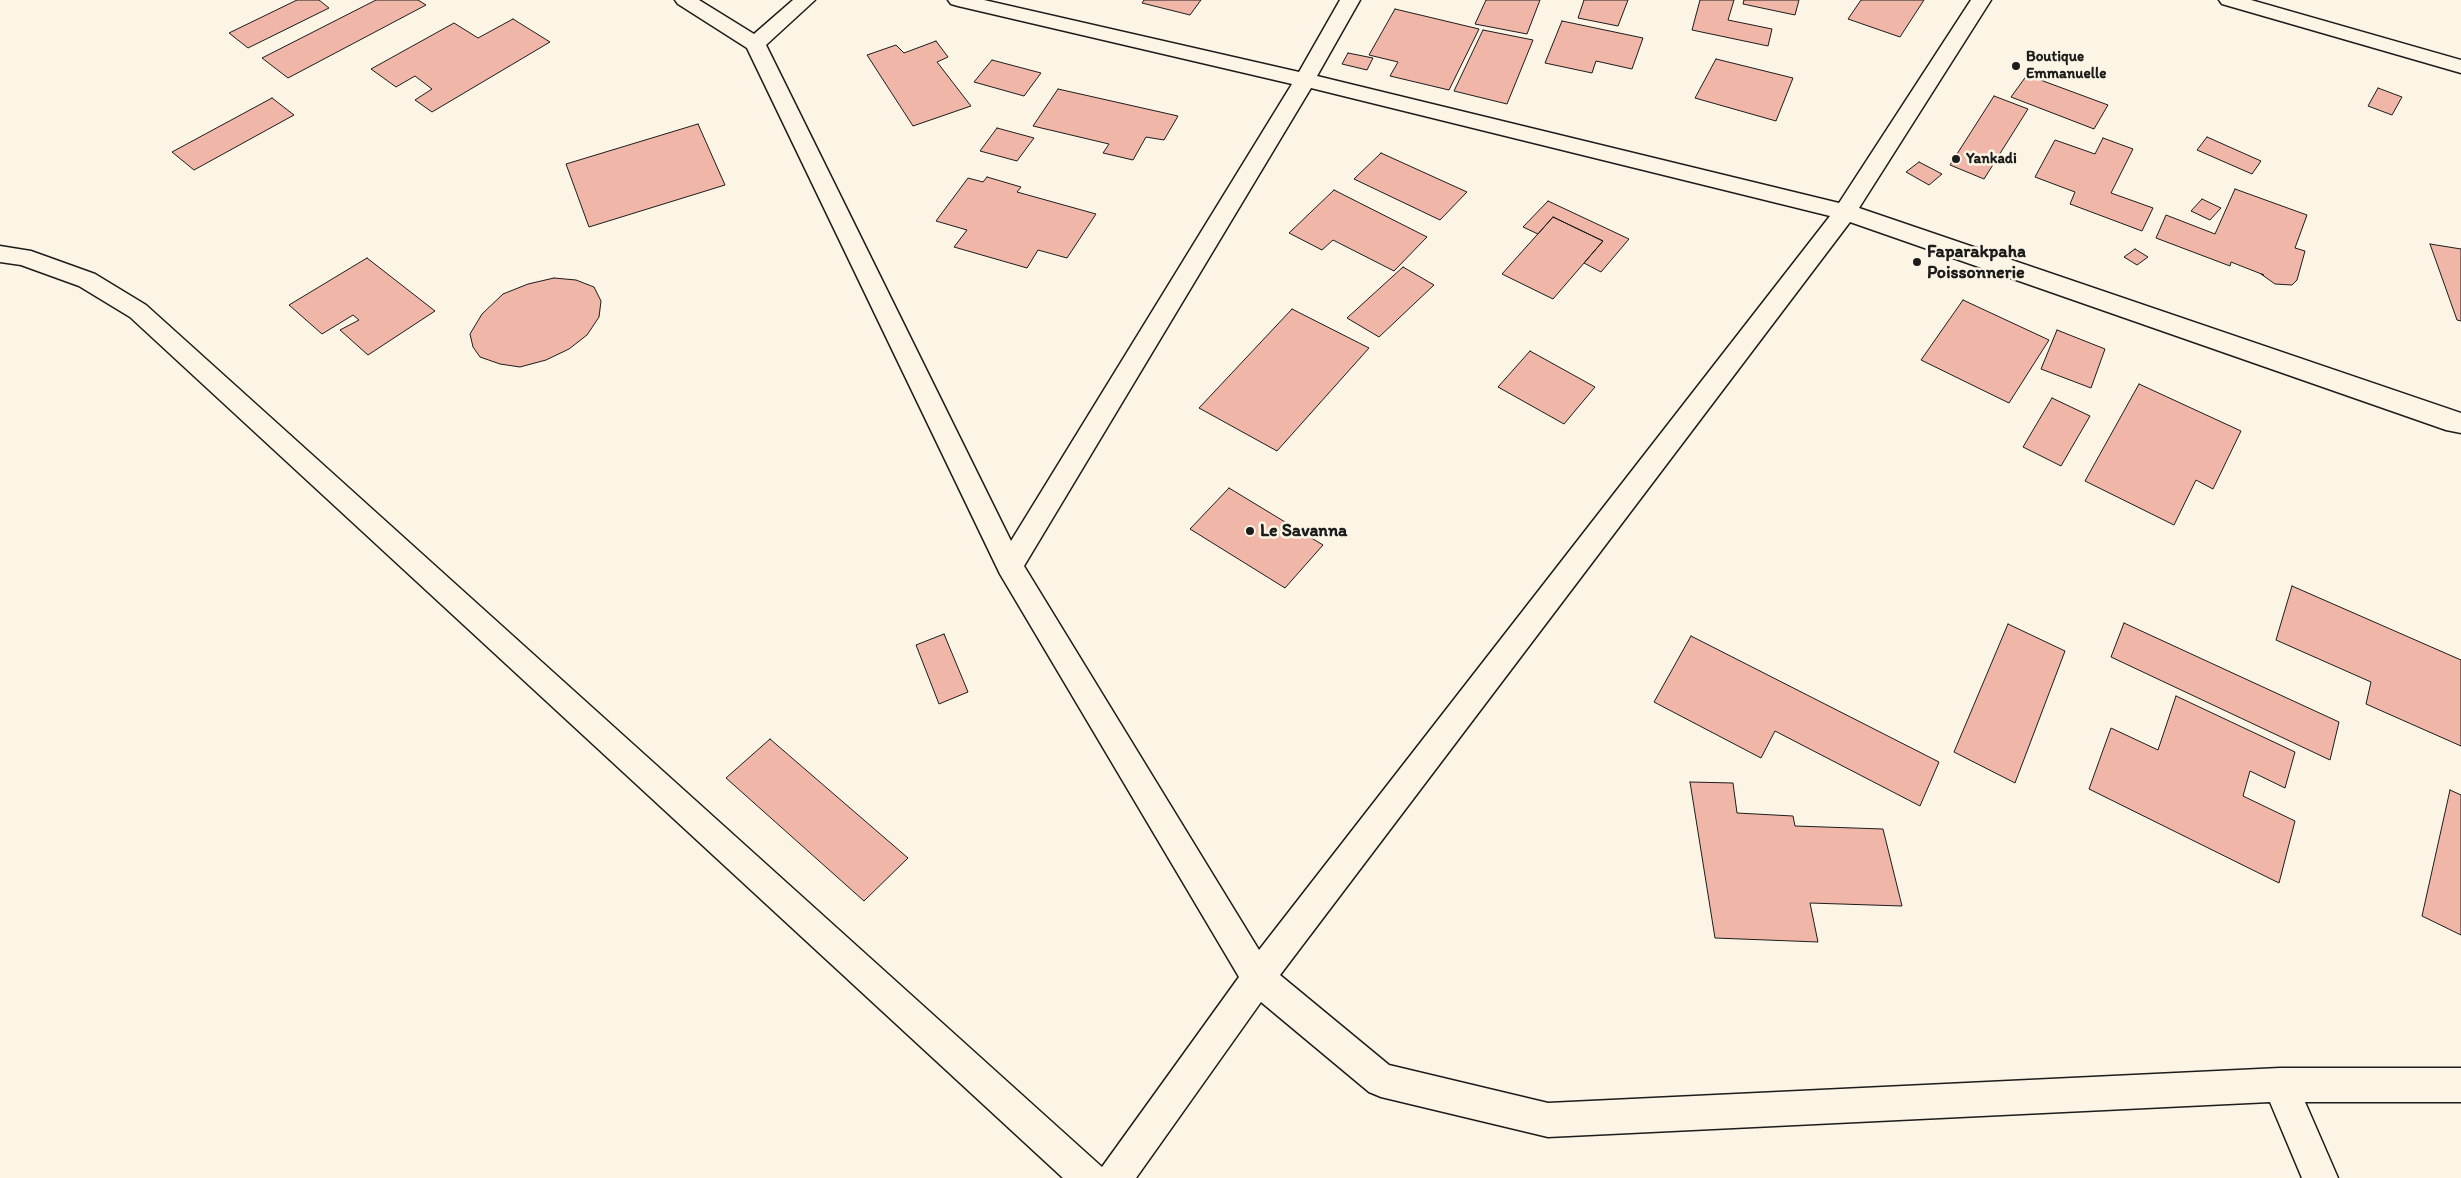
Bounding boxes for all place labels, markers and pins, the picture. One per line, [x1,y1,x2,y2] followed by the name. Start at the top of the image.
[2026,48,2106,83] place label: Boutique Emmanuelle
[2010,60,2022,72] marker: Boutique Emmanuelle
[1966,150,2017,168] place label: Yankadi
[1950,153,1962,165] marker: Yankadi
[1927,241,2026,284] place label: Faparakpaha Poissonnerie
[1911,256,1923,268] marker: Faparakpaha Poissonnerie
[1260,520,1347,542] place label: Le Savanna
[1244,525,1256,537] marker: Le Savanna

